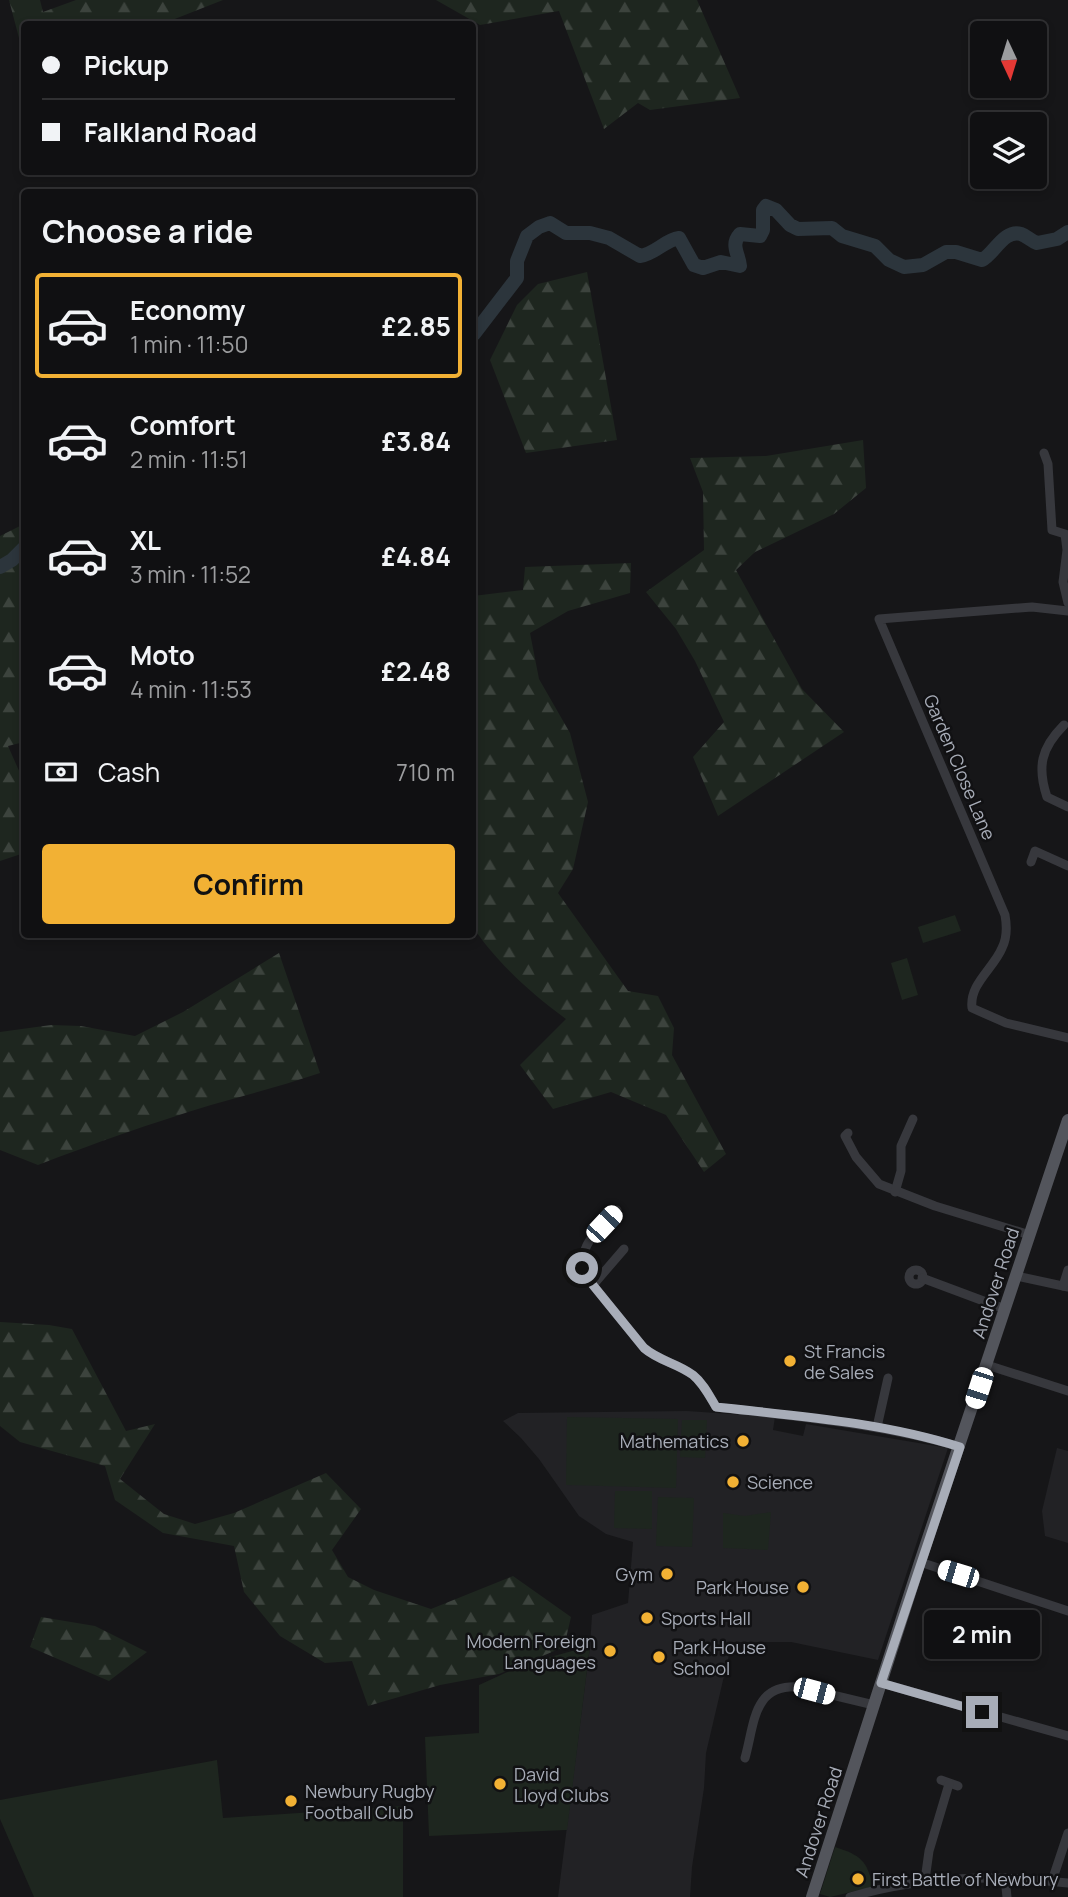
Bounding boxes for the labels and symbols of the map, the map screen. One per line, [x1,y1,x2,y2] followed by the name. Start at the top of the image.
[970,21,1046,98] north arrow
[919,691,1001,843] street label: Garden Close Lane
[582,1201,627,1247] car
[966,1225,1024,1341] street label: Andover Road
[566,1252,598,1284] route start
[804,1339,885,1384] place label: St Francis de Sales
[782,1353,798,1369] marker: St Francis de Sales
[963,1365,996,1411] car
[620,1429,729,1453] place label: Mathematics
[735,1433,751,1449] marker: Mathematics
[747,1470,813,1494] place label: Science
[725,1474,741,1490] marker: Science
[935,1558,982,1590] car
[616,1562,653,1586] place label: Gym
[659,1566,675,1582] marker: Gym
[696,1575,789,1599] place label: Park House
[795,1579,811,1595] marker: Park House
[661,1606,751,1630] place label: Sports Hall
[639,1610,655,1626] marker: Sports Hall
[924,1610,1040,1660] callout: 2 min
[466,1629,596,1674] place label: Modern Foreign Languages
[673,1635,766,1680] place label: Park House School
[602,1643,618,1659] marker: Modern Foreign Languages
[651,1649,667,1665] marker: Park House School
[791,1675,838,1707] car
[966,1696,998,1728] route end
[514,1762,609,1807] place label: David Lloyd Clubs
[789,1764,847,1880] street label: Andover Road
[492,1776,508,1792] marker: David Lloyd Clubs
[305,1779,435,1824] place label: Newbury Rugby Football Club
[283,1793,299,1809] marker: Newbury Rugby Football Club
[872,1867,1059,1891] place label: First Battle of Newbury
[850,1871,866,1887] marker: First Battle of Newbury

